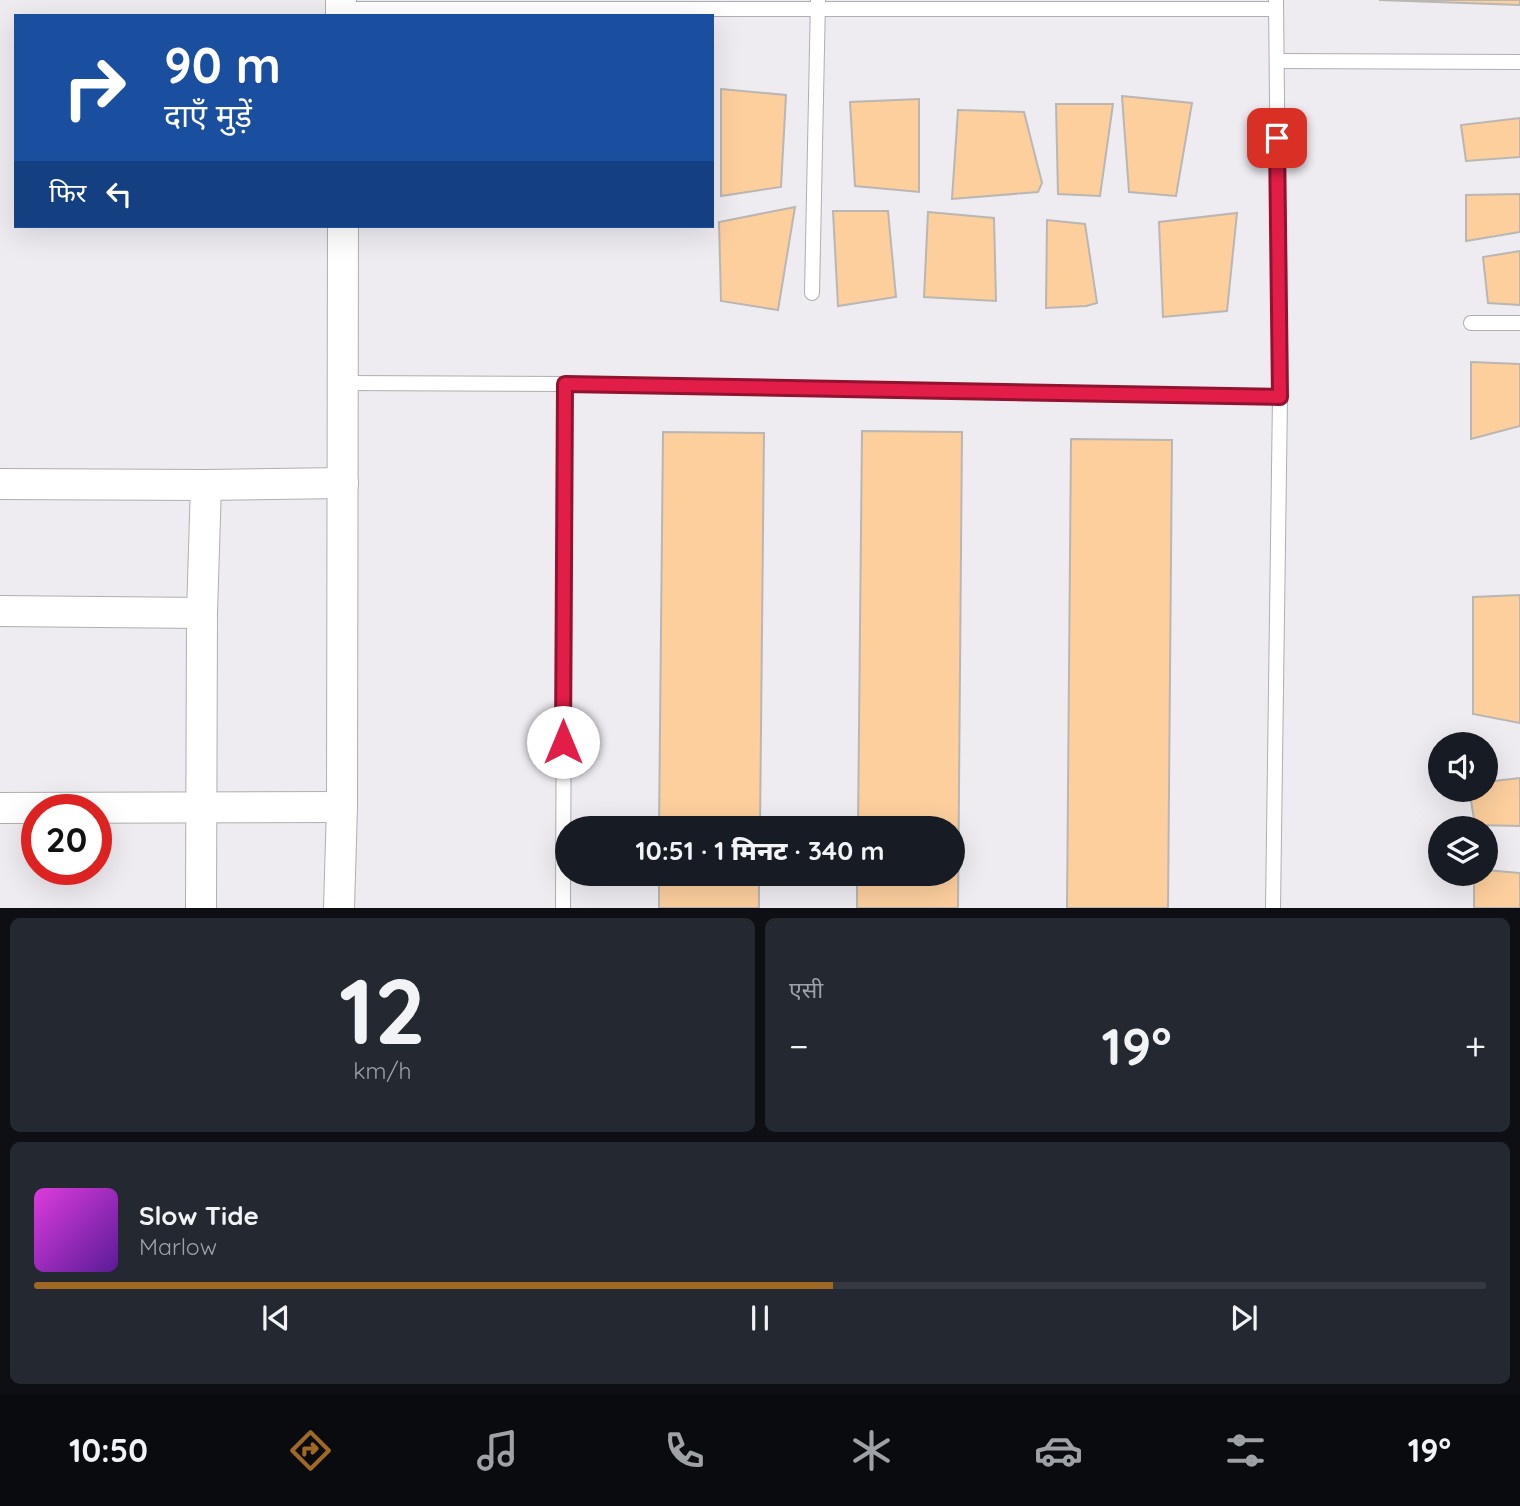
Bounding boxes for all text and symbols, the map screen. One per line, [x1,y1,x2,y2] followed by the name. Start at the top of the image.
[164,34,281,95] text: 90 m
[49,42,140,133] icon: right
[164,95,252,135] text: दाएँ मुड़ें
[1247,108,1307,168] pin
[1258,119,1296,157] icon: arrive
[100,175,138,213] icon: left
[49,176,86,209] text: फिर
[526,705,600,779] position arrow
[1428,732,1498,886] map controls
[1428,732,1498,802] button: sound
[21,794,112,885] speed limit sign: 20
[1428,816,1498,886] button: layers
[636,834,884,867] text: 10:51 · 1 मिनट · 340 m
[339,953,426,1067] text: 12
[789,975,823,1004] text: एसी
[1102,1013,1172,1078] text: 19°
[789,1022,809,1070] text: −
[1465,1022,1486,1070] text: +
[353,1056,412,1085] text: km/h
[139,1199,259,1232] text: Slow Tide
[139,1232,217,1261] text: Marlow
[257,1299,295,1337] icon: previous
[741,1299,779,1337] icon: pause
[1225,1299,1263,1337] icon: next
[286,1426,335,1475] icon: directions
[473,1426,522,1475] icon: music
[660,1426,709,1475] icon: phone
[847,1426,896,1475] icon: climate
[1034,1426,1083,1475] icon: car
[1221,1426,1270,1475] icon: filters
[69,1430,148,1470] text: 10:50
[1408,1430,1451,1470] text: 19°

